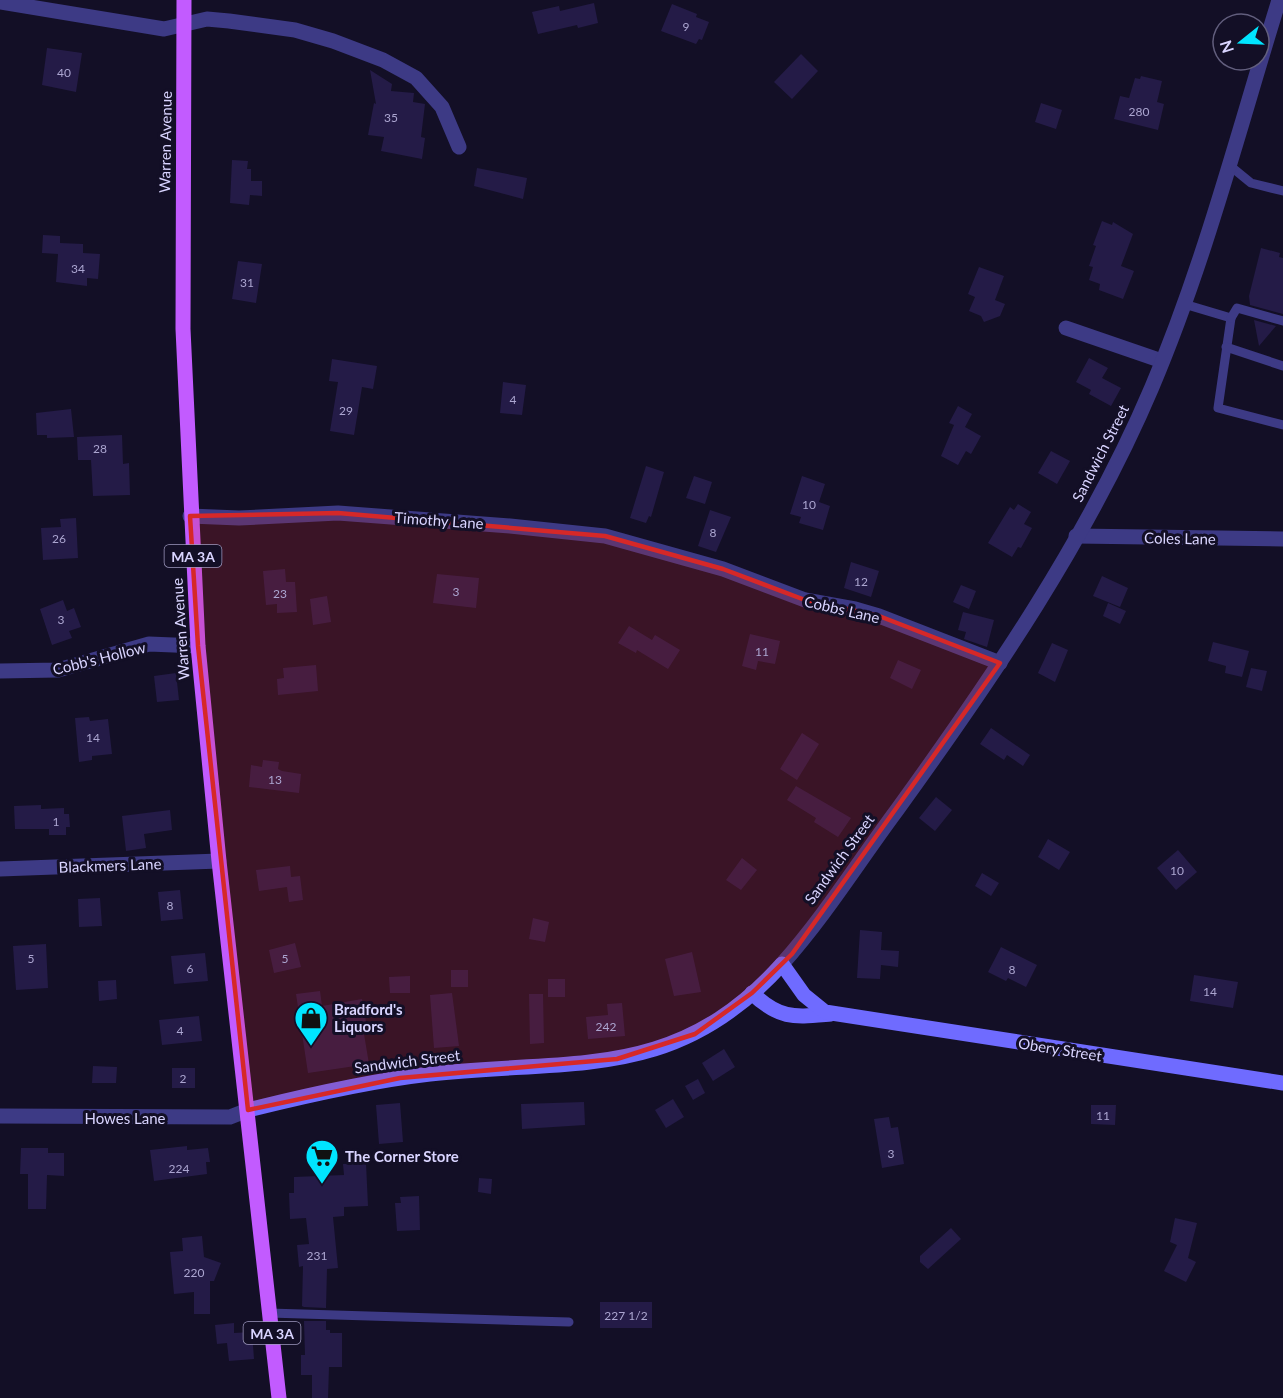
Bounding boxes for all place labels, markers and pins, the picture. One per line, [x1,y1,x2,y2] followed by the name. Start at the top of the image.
[293,1000,329,1047] shop icon: Bradford's Liquors
[334,1000,403,1035] place label: Bradford's Liquors
[304,1138,340,1185] supermarket icon: The Corner Store
[345,1147,459,1165] place label: The Corner Store

